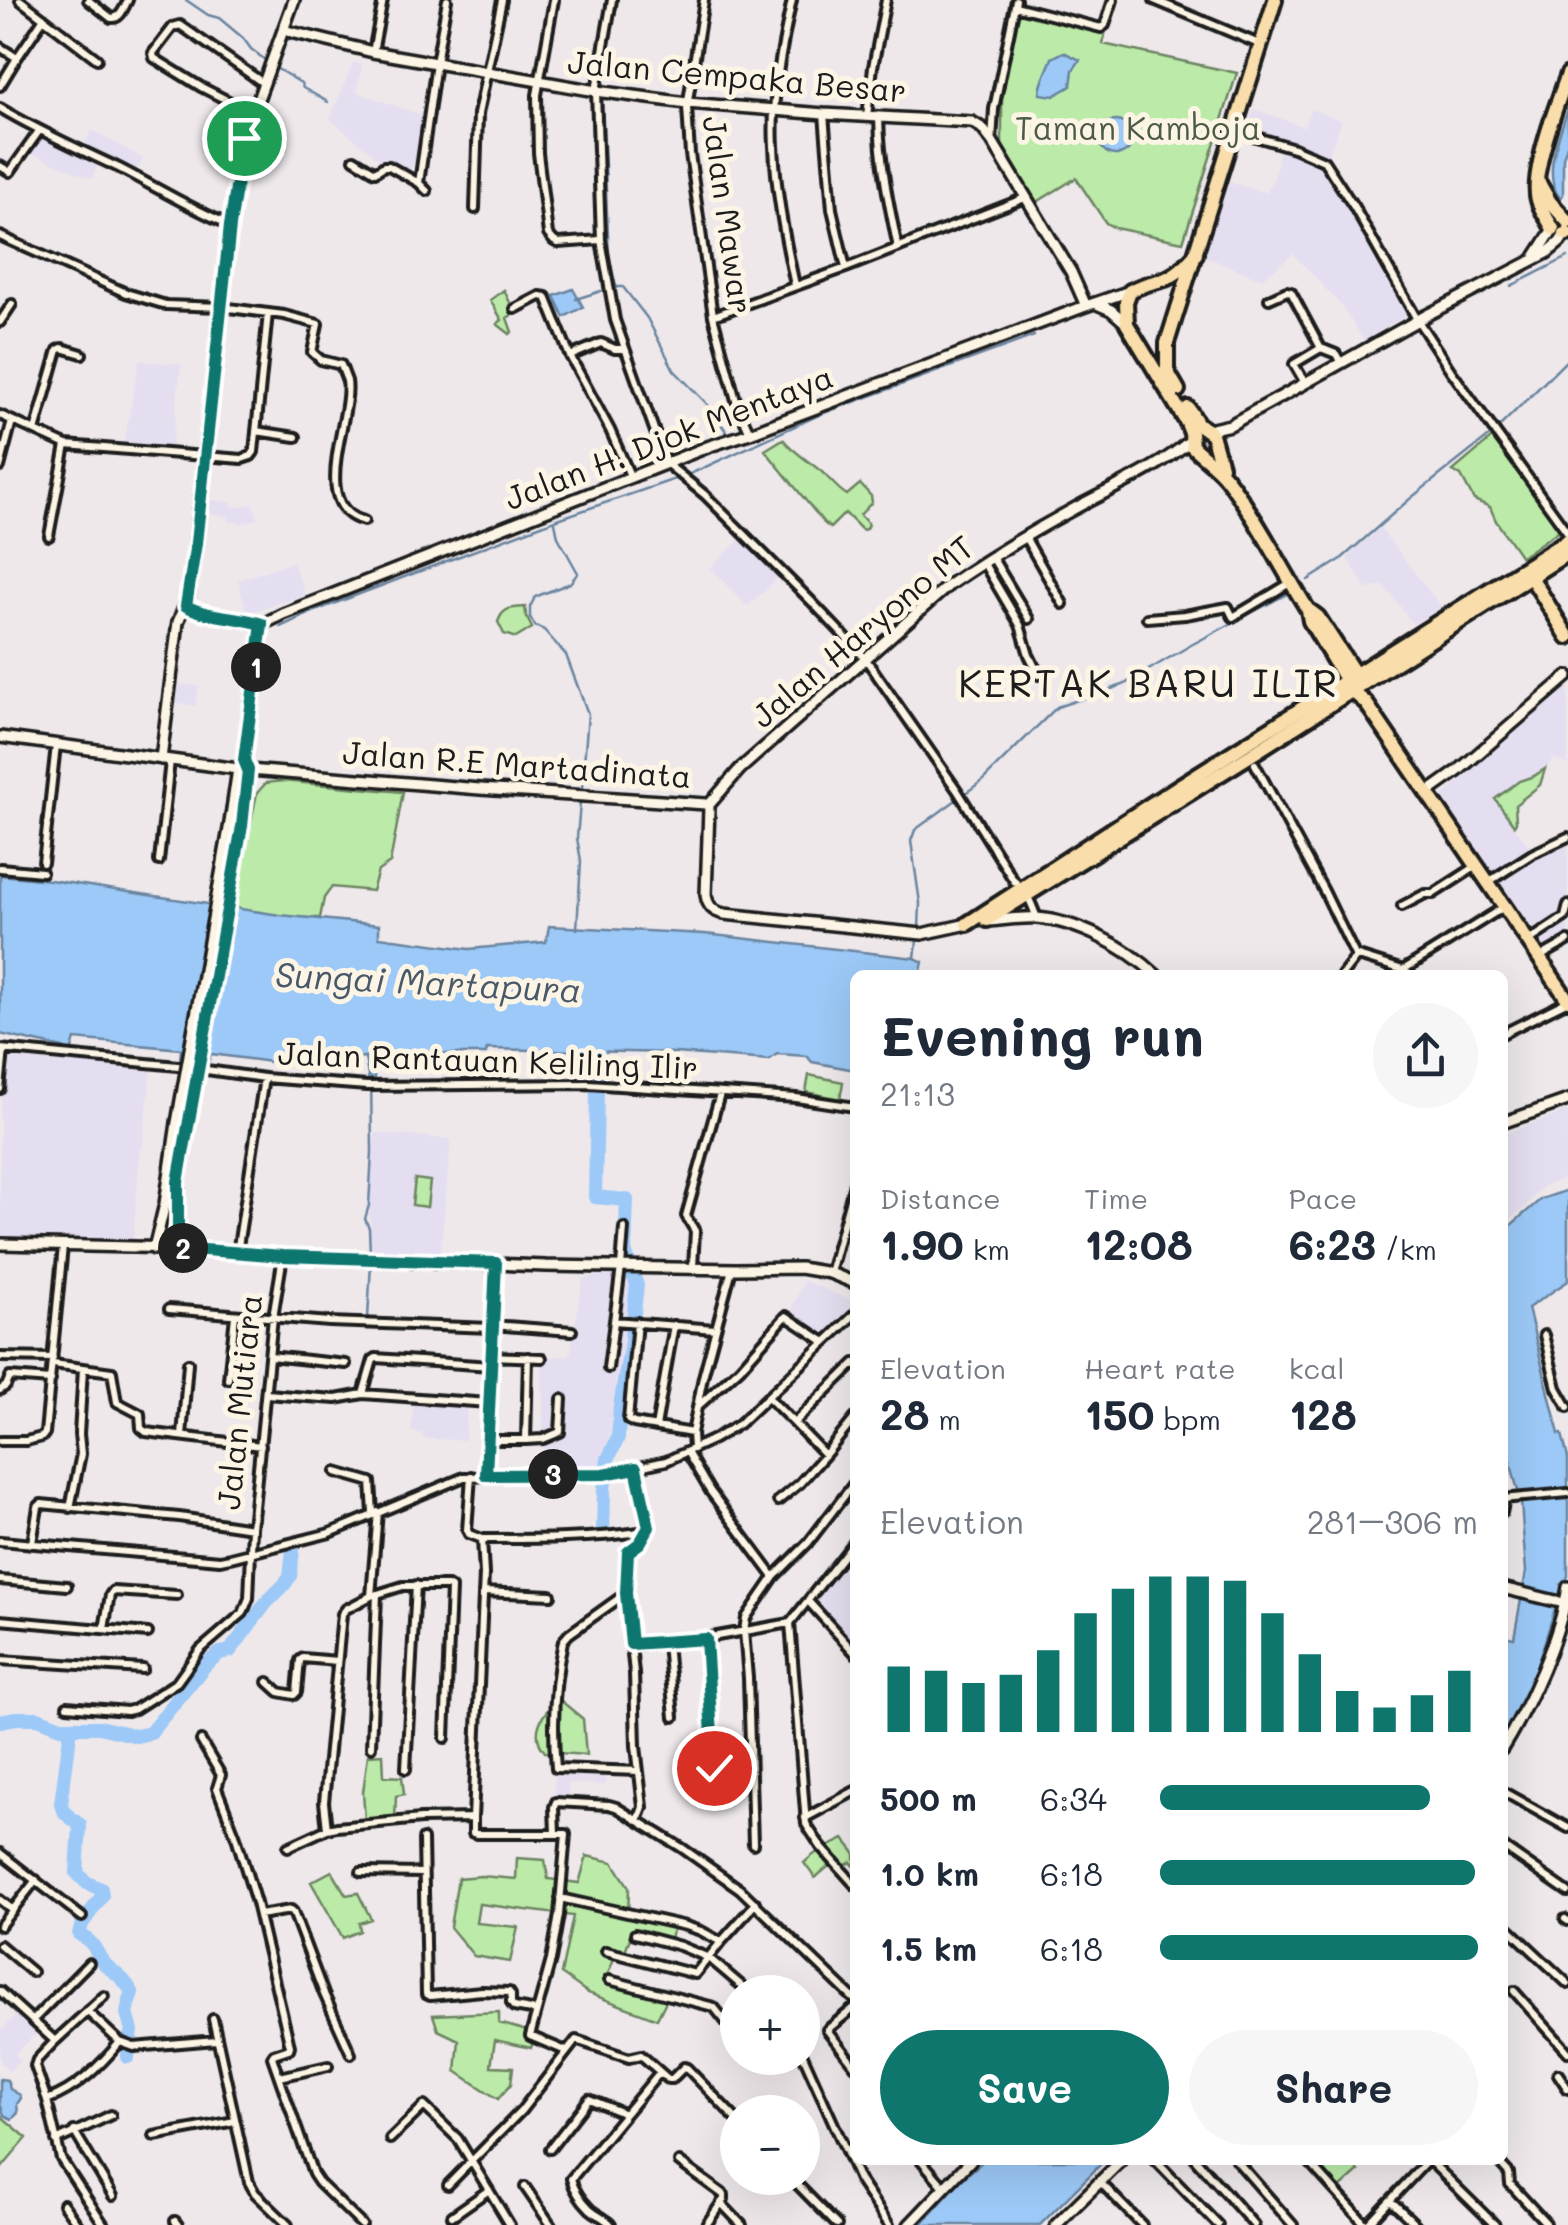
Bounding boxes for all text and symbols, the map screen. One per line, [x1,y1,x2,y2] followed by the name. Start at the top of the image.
[566,39,908,111] street label: Jalan Cempaka Besar
[202,96,287,181] pin
[1015,106,1261,148] park label: Taman Kamboja
[217,111,272,166] icon: arrive
[694,113,764,317] street label: Jalan Mawar
[498,354,839,519] street label: Jalan H. Djok Mentaya
[742,525,982,737] street label: Jalan Haryono MT
[231,642,281,692] pin: 1
[250,649,262,685] text: 1
[958,657,1340,707] district label: KERTAK BARU ILIR
[341,730,693,796] street label: Jalan R.E Martadinata
[274,950,583,1012] water label: Sungai Martapura
[880,998,1204,1070] text: Evening run
[1373,1003,1478,1108] button: share
[277,1031,699,1087] street label: Jalan Rantauan Keliling Ilir
[880,1072,955,1114] text: 21:13
[880,1180,1001,1216] text: Distance
[1084,1180,1148,1216] text: Time
[1289,1180,1357,1216] text: Pace
[880,1216,964,1271] text: 1.90
[1084,1216,1193,1271] text: 12:08
[1289,1216,1376,1271] text: 6:23
[158,1223,208,1273] pin: 2
[175,1230,191,1266] text: 2
[964,1231,1010,1267] text: km
[1376,1231,1437,1267] text: /km
[206,1292,270,1512] street label: Jalan Mutiara
[880,1350,1006,1386] text: Elevation
[1084,1350,1236,1386] text: Heart rate
[1289,1350,1344,1386] text: kcal
[880,1386,930,1441] text: 28
[1084,1386,1154,1441] text: 150
[1289,1386,1357,1441] text: 128
[930,1401,961,1437] text: m
[1154,1401,1221,1437] text: bpm
[528,1449,578,1499] pin: 3
[545,1456,561,1492] text: 3
[880,1500,1024,1542] text: Elevation
[1307,1500,1478,1542] text: 281–306 m
[672,1726,757,1811] pin
[687,1741,742,1796] icon: check
[880,1777,977,1819] text: 500 m
[1040,1777,1107,1819] text: 6:34
[880,1852,979,1894] text: 1.0 km
[1040,1852,1103,1894] text: 6:18
[880,1927,977,1969] text: 1.5 km
[1040,1927,1103,1969] text: 6:18
[720,1975,820,2195] map controls
[720,1975,820,2075] button: +
[880,2030,1169,2145] button: Save
[1189,2030,1478,2145] button: Share
[720,2095,820,2195] button: −

